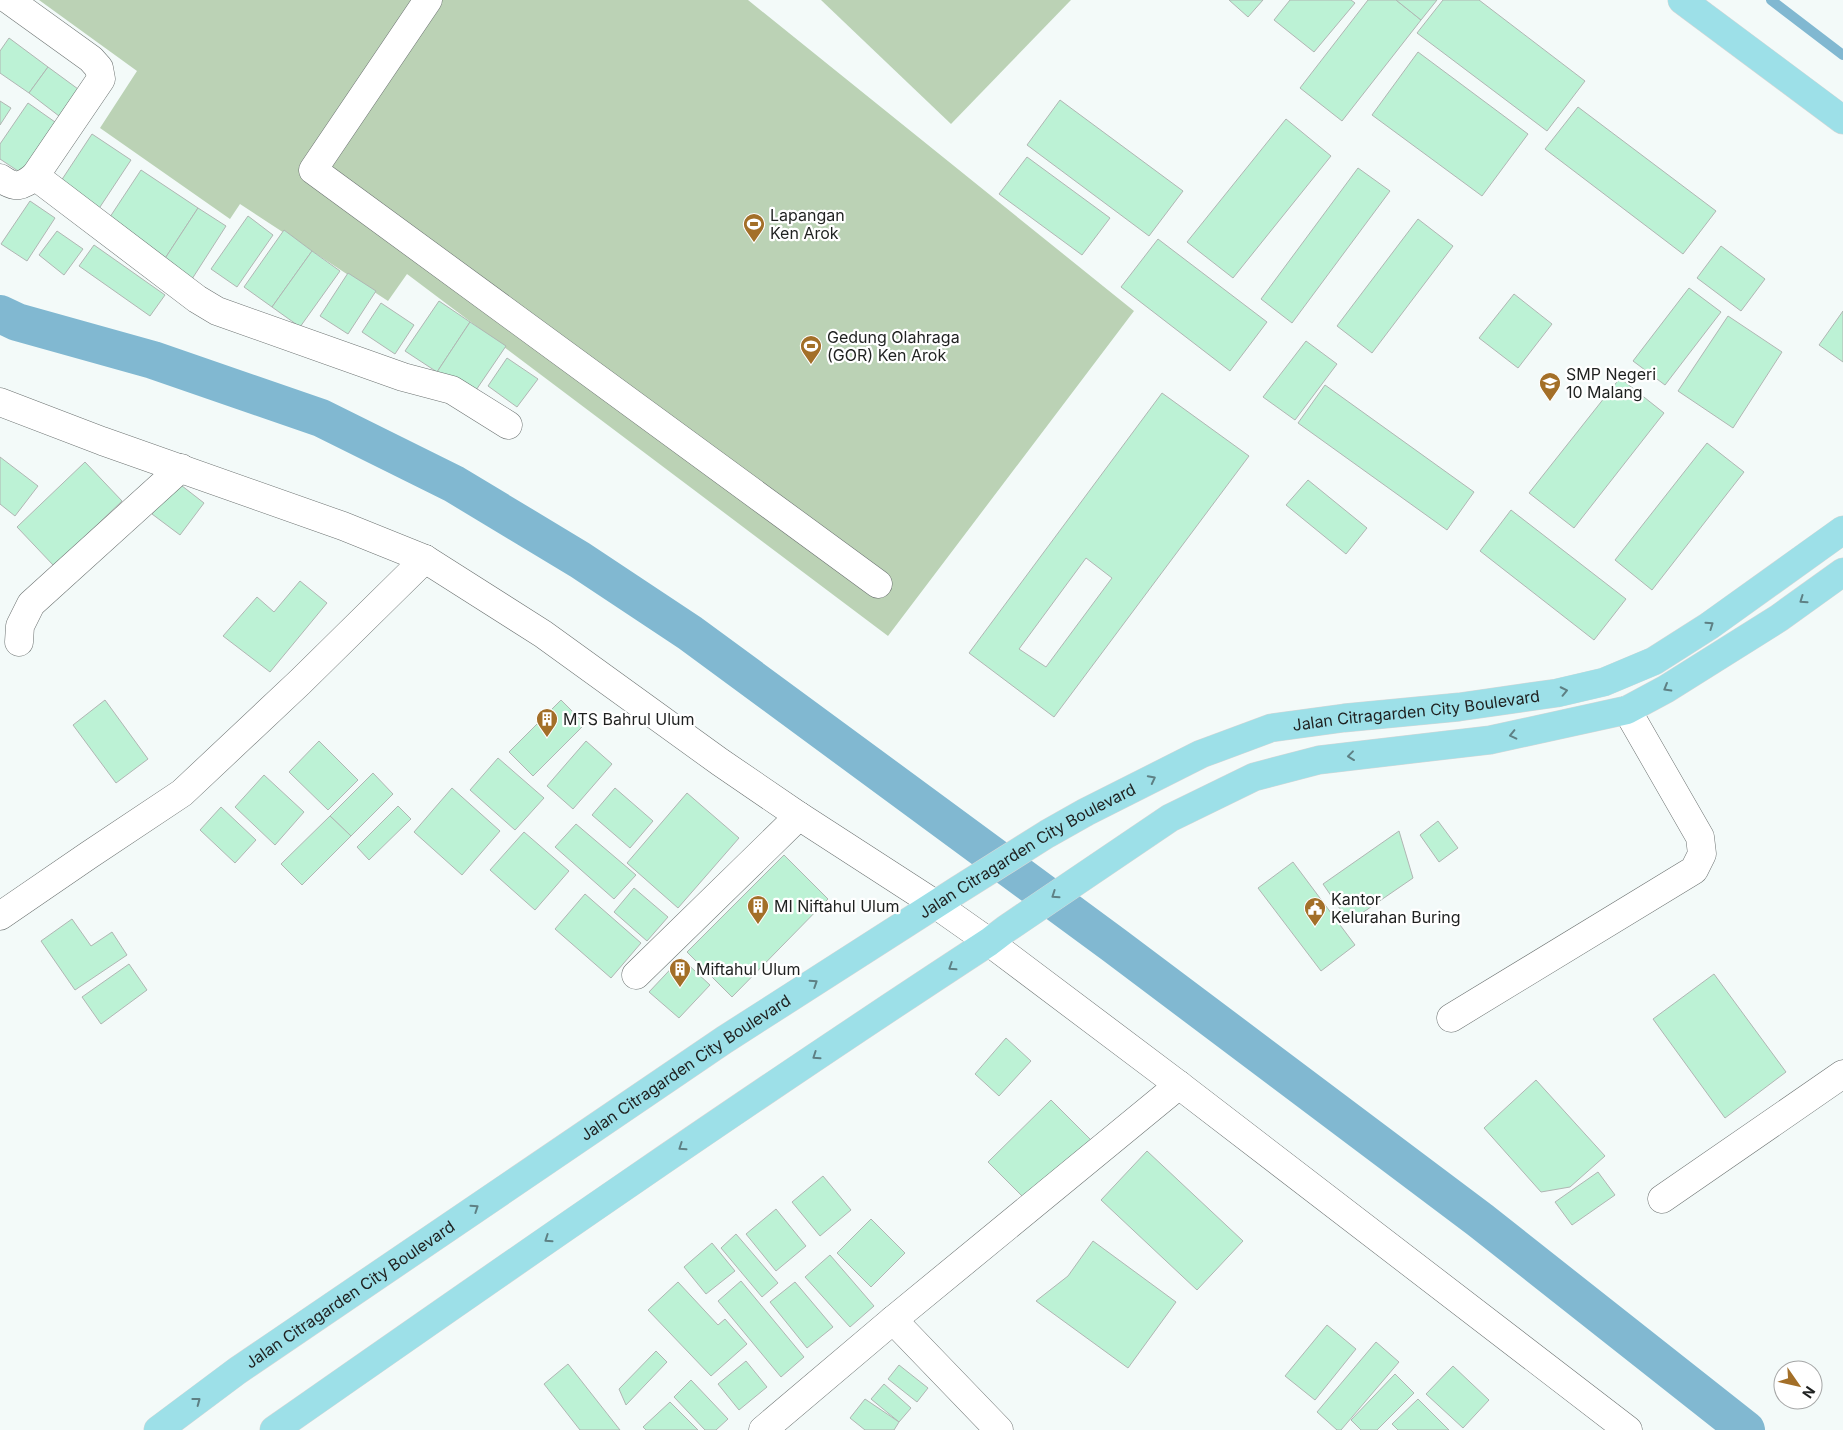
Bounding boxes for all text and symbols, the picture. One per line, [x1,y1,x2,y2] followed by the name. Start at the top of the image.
[770,205,845,243] place label: Lapangan Ken Arok
[742,212,766,243] sports icon: Lapangan Ken Arok
[827,327,960,365] place label: Gedung Olahraga (GOR) Ken Arok
[799,334,823,365] sports icon: Gedung Olahraga (GOR) Ken Arok
[1566,364,1656,402] place label: SMP Negeri 10 Malang
[1538,371,1562,402] school or university icon: SMP Negeri 10 Malang
[1799,594,1809,603] one-way arrow
[1704,622,1714,631] one-way arrow
[1663,682,1672,692] one-way arrow
[1291,686,1541,735] street label: Jalan Citragarden City Boulevard
[1559,686,1568,697] one-way arrow
[535,707,559,738] building icon: MTS Bahrul Ulum
[563,709,695,729] place label: MTS Bahrul Ulum
[1508,730,1517,740] one-way arrow
[1347,750,1355,761] one-way arrow
[1147,775,1156,785] one-way arrow
[915,779,1139,923] street label: Jalan Citragarden City Boulevard
[1052,889,1061,899] one-way arrow
[1331,889,1461,927] place label: Kantor Kelurahan Buring
[746,894,770,925] building icon: MI Niftahul Ulum
[774,896,899,916] place label: MI Niftahul Ulum
[1303,896,1327,927] public building icon: Kantor Kelurahan Buring
[668,957,692,988] building icon: Miftahul Ulum
[696,959,801,979] place label: Miftahul Ulum
[948,960,957,970] one-way arrow
[808,979,817,989] one-way arrow
[576,990,794,1145] street label: Jalan Citragarden City Boulevard
[813,1050,822,1059] one-way arrow
[678,1141,687,1151] one-way arrow
[469,1205,478,1215] one-way arrow
[241,1216,458,1373] street label: Jalan Citragarden City Boulevard
[544,1233,554,1242] one-way arrow
[1773,1360,1823,1410] north arrow
[1799,1383,1819,1402] text: N
[191,1398,200,1406] one-way arrow

